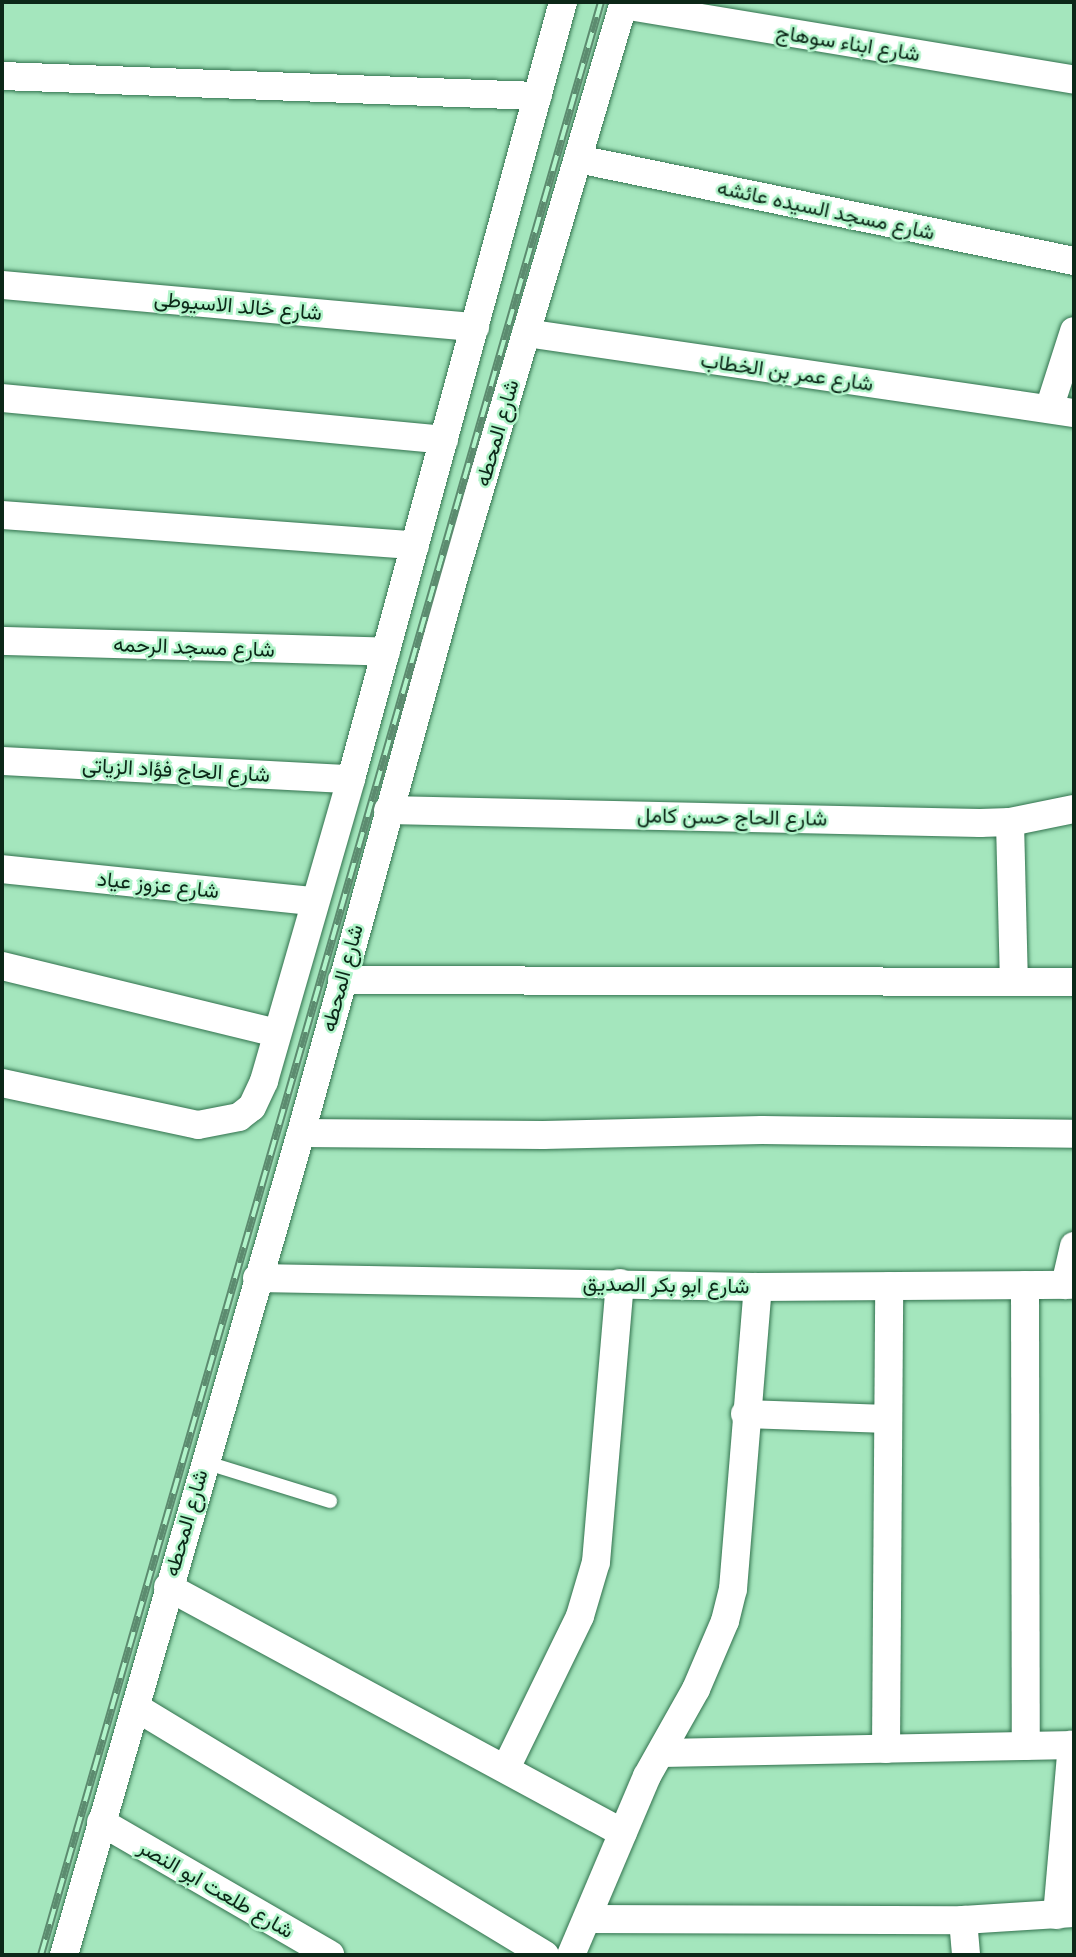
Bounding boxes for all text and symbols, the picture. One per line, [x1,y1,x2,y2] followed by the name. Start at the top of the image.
[774,19,922,67] street label: شارع ابناء سوهاج
[715,175,937,245] street label: شارع مسجد السيده عائشه
[153,286,323,326] street label: شارع خالد الاسيوطى
[699,347,875,397] street label: شارع عمر بن الخطاب
[470,377,524,489] street label: شارع المحطه
[113,632,275,662] street label: شارع مسجد الرحمه
[81,752,271,788] street label: شارع الحاج فؤاد الزياتى
[637,803,827,831] street label: شارع الحاج حسن كامل
[96,866,220,904] street label: شارع عزوز عياد
[316,922,368,1034] street label: شارع المحطه
[582,1271,750,1299] street label: شارع ابو بكر الصديق
[159,1467,213,1579] street label: شارع المحطه
[134,1834,298,1944] street label: شارع طلعت ابو النصر

